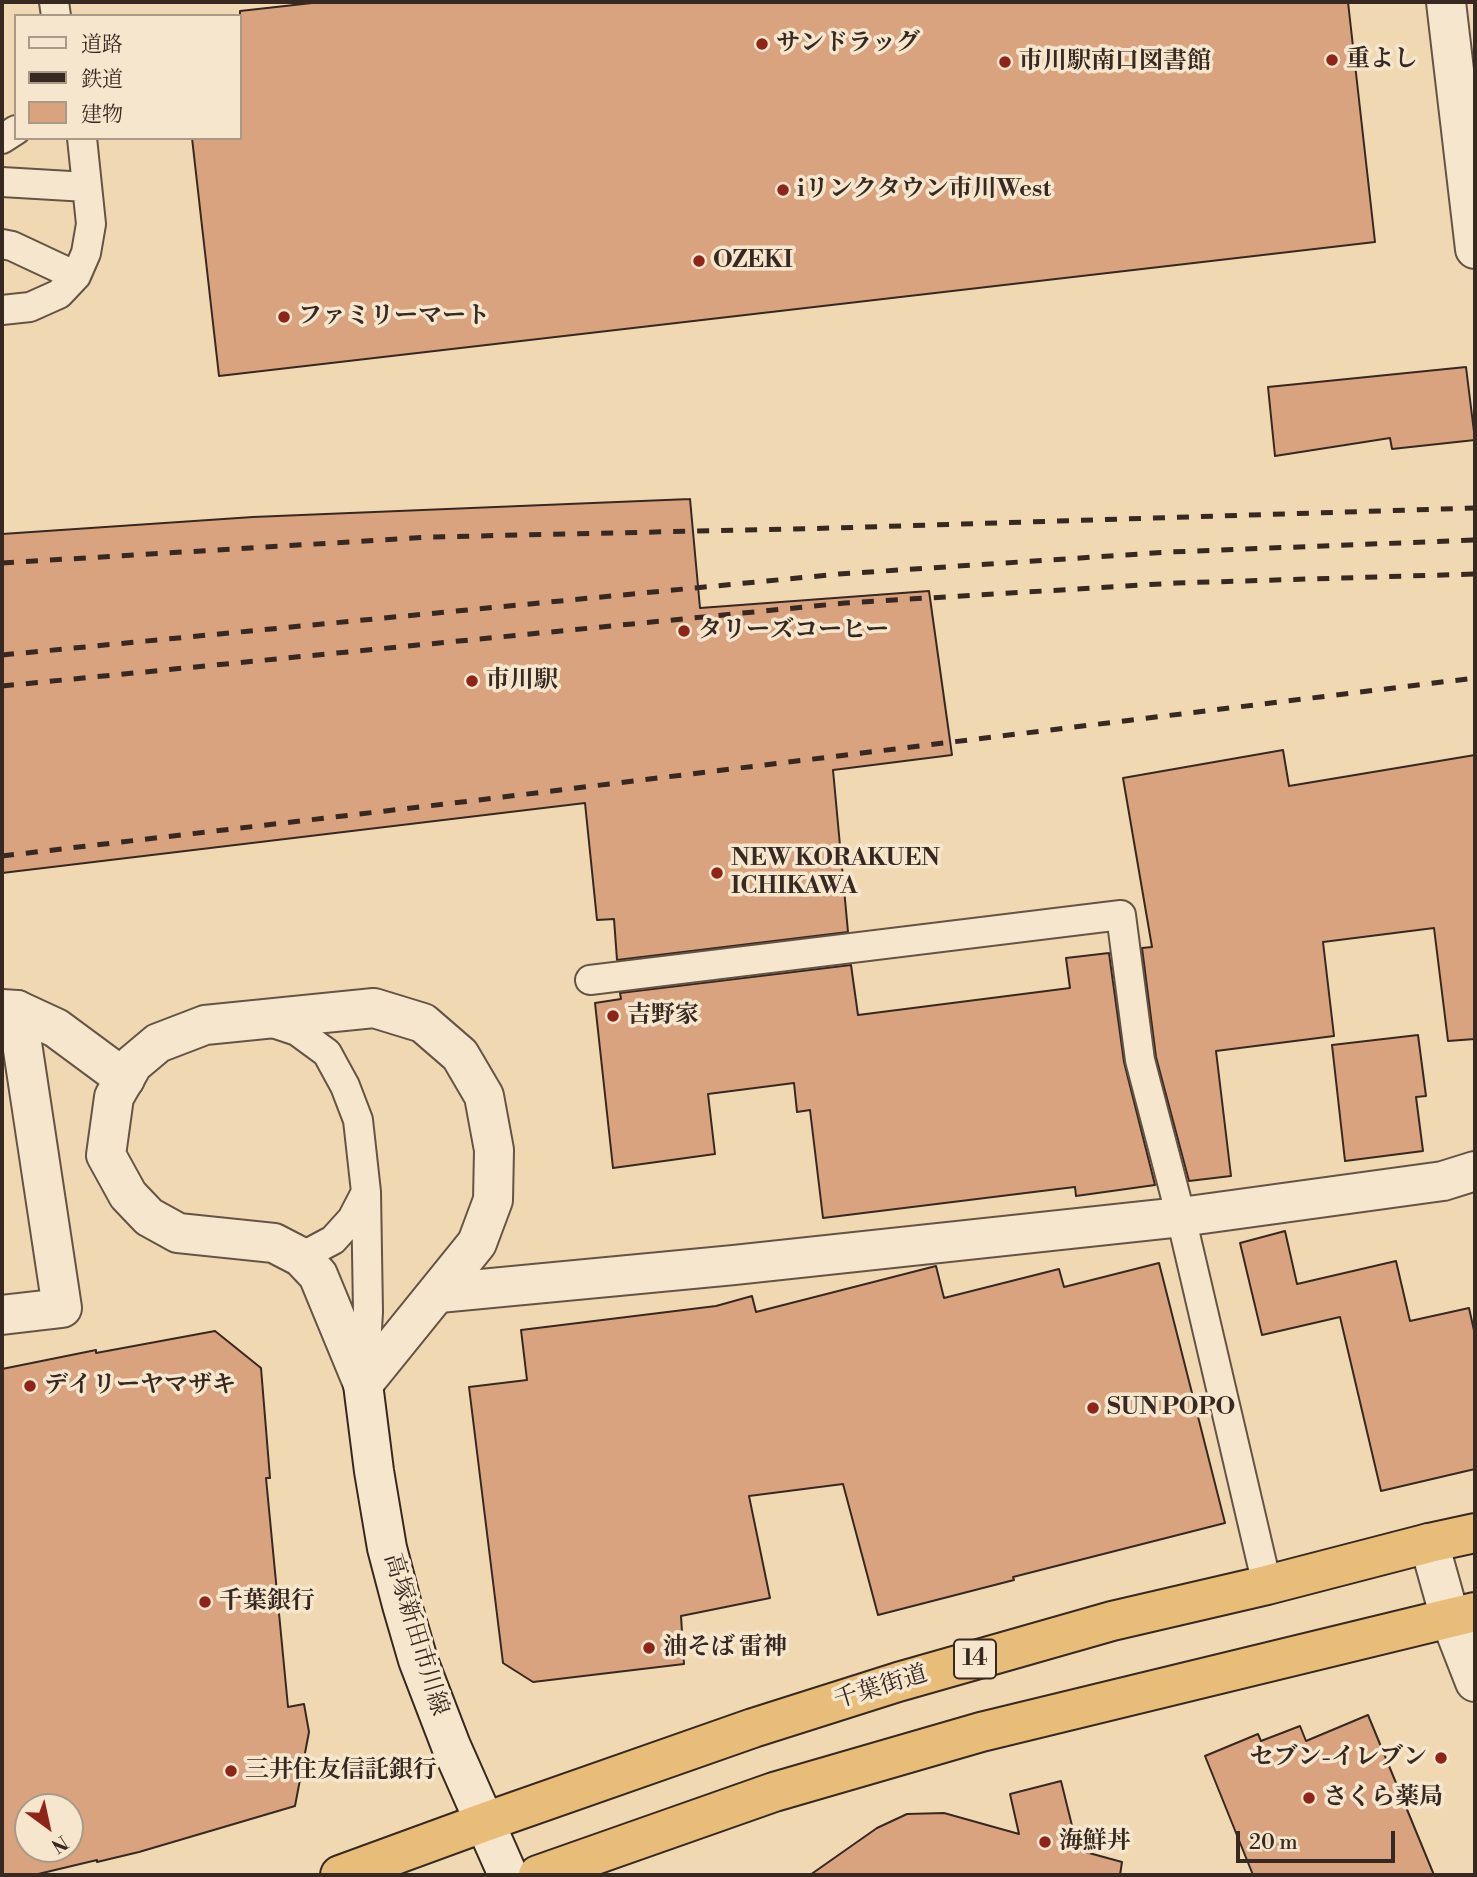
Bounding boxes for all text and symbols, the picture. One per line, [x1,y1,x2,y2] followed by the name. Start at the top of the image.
[14,14,242,140] legend
[776,30,920,58] place label: サンドラッグ
[81,32,123,58] text: 道路
[754,36,770,52] marker: サンドラッグ
[1346,46,1418,74] place label: 重よし
[1019,48,1211,76] place label: 市川駅南口図書館
[1324,52,1340,68] marker: 重よし
[997,54,1013,70] marker: 市川駅南口図書館
[81,67,123,93] text: 鉄道
[81,102,123,128] text: 建物
[797,176,1051,204] place label: iリンクタウン市川West
[775,182,791,198] marker: iリンクタウン市川West
[713,247,793,275] place label: OZEKI
[691,253,707,269] marker: OZEKI
[298,303,490,331] place label: ファミリーマート
[276,309,292,325] marker: ファミリーマート
[698,617,889,645] place label: タリーズコーヒー
[676,623,692,639] marker: タリーズコーヒー
[486,667,558,695] place label: 市川駅
[464,673,480,689] marker: 市川駅
[731,845,940,901] place label: NEW KORAKUEN ICHIKAWA
[709,865,725,881] marker: NEW KORAKUEN ICHIKAWA
[627,1002,699,1030] place label: 吉野家
[605,1008,621,1024] marker: 吉野家
[44,1372,236,1400] place label: デイリーヤマザキ
[22,1378,38,1394] marker: デイリーヤマザキ
[1107,1394,1235,1422] place label: SUN POPO
[1085,1400,1101,1416] marker: SUN POPO
[377,1550,453,1720] street label: 高塚新田市川線
[219,1588,315,1616] place label: 千葉銀行
[197,1594,213,1610] marker: 千葉銀行
[663,1634,787,1662] place label: 油そば 雷神
[641,1640,657,1656] marker: 油そば 雷神
[954,1640,996,1678] road number: 14
[831,1660,931,1716] street label: 千葉街道
[1250,1744,1427,1772] place label: セブン-イレブン
[1433,1750,1449,1766] marker: セブン-イレブン
[245,1757,437,1785] place label: 三井住友信託銀行
[223,1763,239,1779] marker: 三井住友信託銀行
[1323,1784,1443,1812] place label: さくら薬局
[1301,1790,1317,1806] marker: さくら薬局
[14,1793,84,1863] north arrow
[1239,1818,1398,1862] scale bar
[1059,1828,1131,1856] place label: 海鮮丼
[47,1830,72,1858] text: N
[1249,1830,1298,1856] text: 20 m
[1037,1834,1053,1850] marker: 海鮮丼

